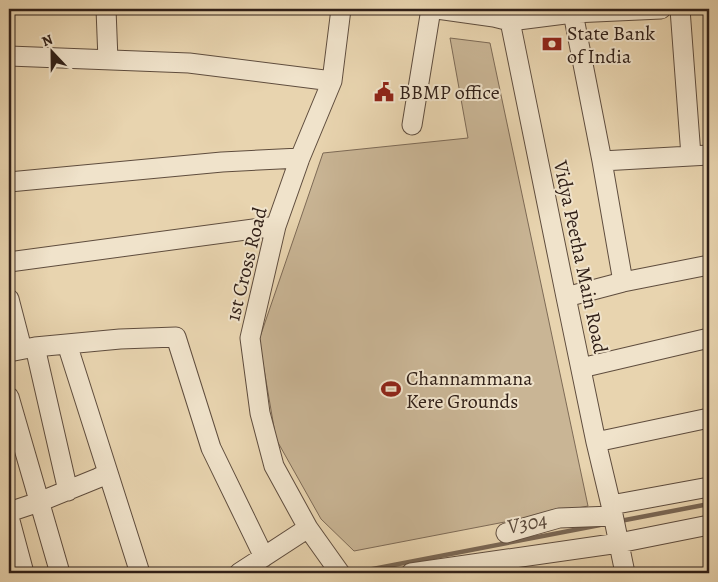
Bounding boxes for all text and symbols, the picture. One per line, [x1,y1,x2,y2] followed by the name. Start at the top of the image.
[567,20,655,70] place label: State Bank of India
[28,28,78,78] north arrow
[39,30,56,51] text: N
[541,33,563,55] bank icon: State Bank of India
[399,79,500,106] place label: BBMP office
[373,81,395,103] public building icon: BBMP office
[547,157,614,356] street label: Vidya Peetha Main Road
[219,204,274,324] street label: 1st Cross Road
[406,365,533,415] place label: Channammana Kere Grounds
[380,378,402,400] sports icon: Channammana Kere Grounds
[504,505,550,541] water label: V304

